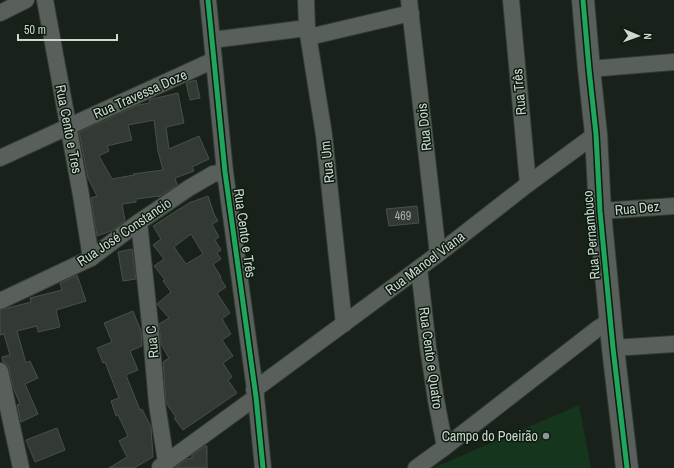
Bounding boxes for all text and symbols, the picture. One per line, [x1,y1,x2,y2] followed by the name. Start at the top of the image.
[18,16,117,42] scale bar
[618,16,658,56] north arrow
[24,22,46,38] text: 50 m
[641,33,655,40] text: N
[90,65,190,123] street label: Rua Travessa Doze
[508,68,530,116] street label: Rua Três
[52,83,86,175] street label: Rua Cento e Tres
[413,102,435,152] street label: Rua Dois
[316,140,338,184] street label: Rua Um
[230,187,260,279] street label: Rua Cento e Três
[578,190,604,280] street label: Rua Pernambuco
[73,194,175,270] street label: Rua José Constancio
[614,197,660,219] street label: Rua Dez
[395,208,411,224] house number: 469
[382,227,469,299] street label: Rua Manoel Viana
[415,306,447,410] street label: Rua Cento e Quatro
[142,325,162,359] street label: Rua C
[442,427,538,445] place label: Campo do Poeirão
[541,431,551,441] marker: Campo do Poeirão

